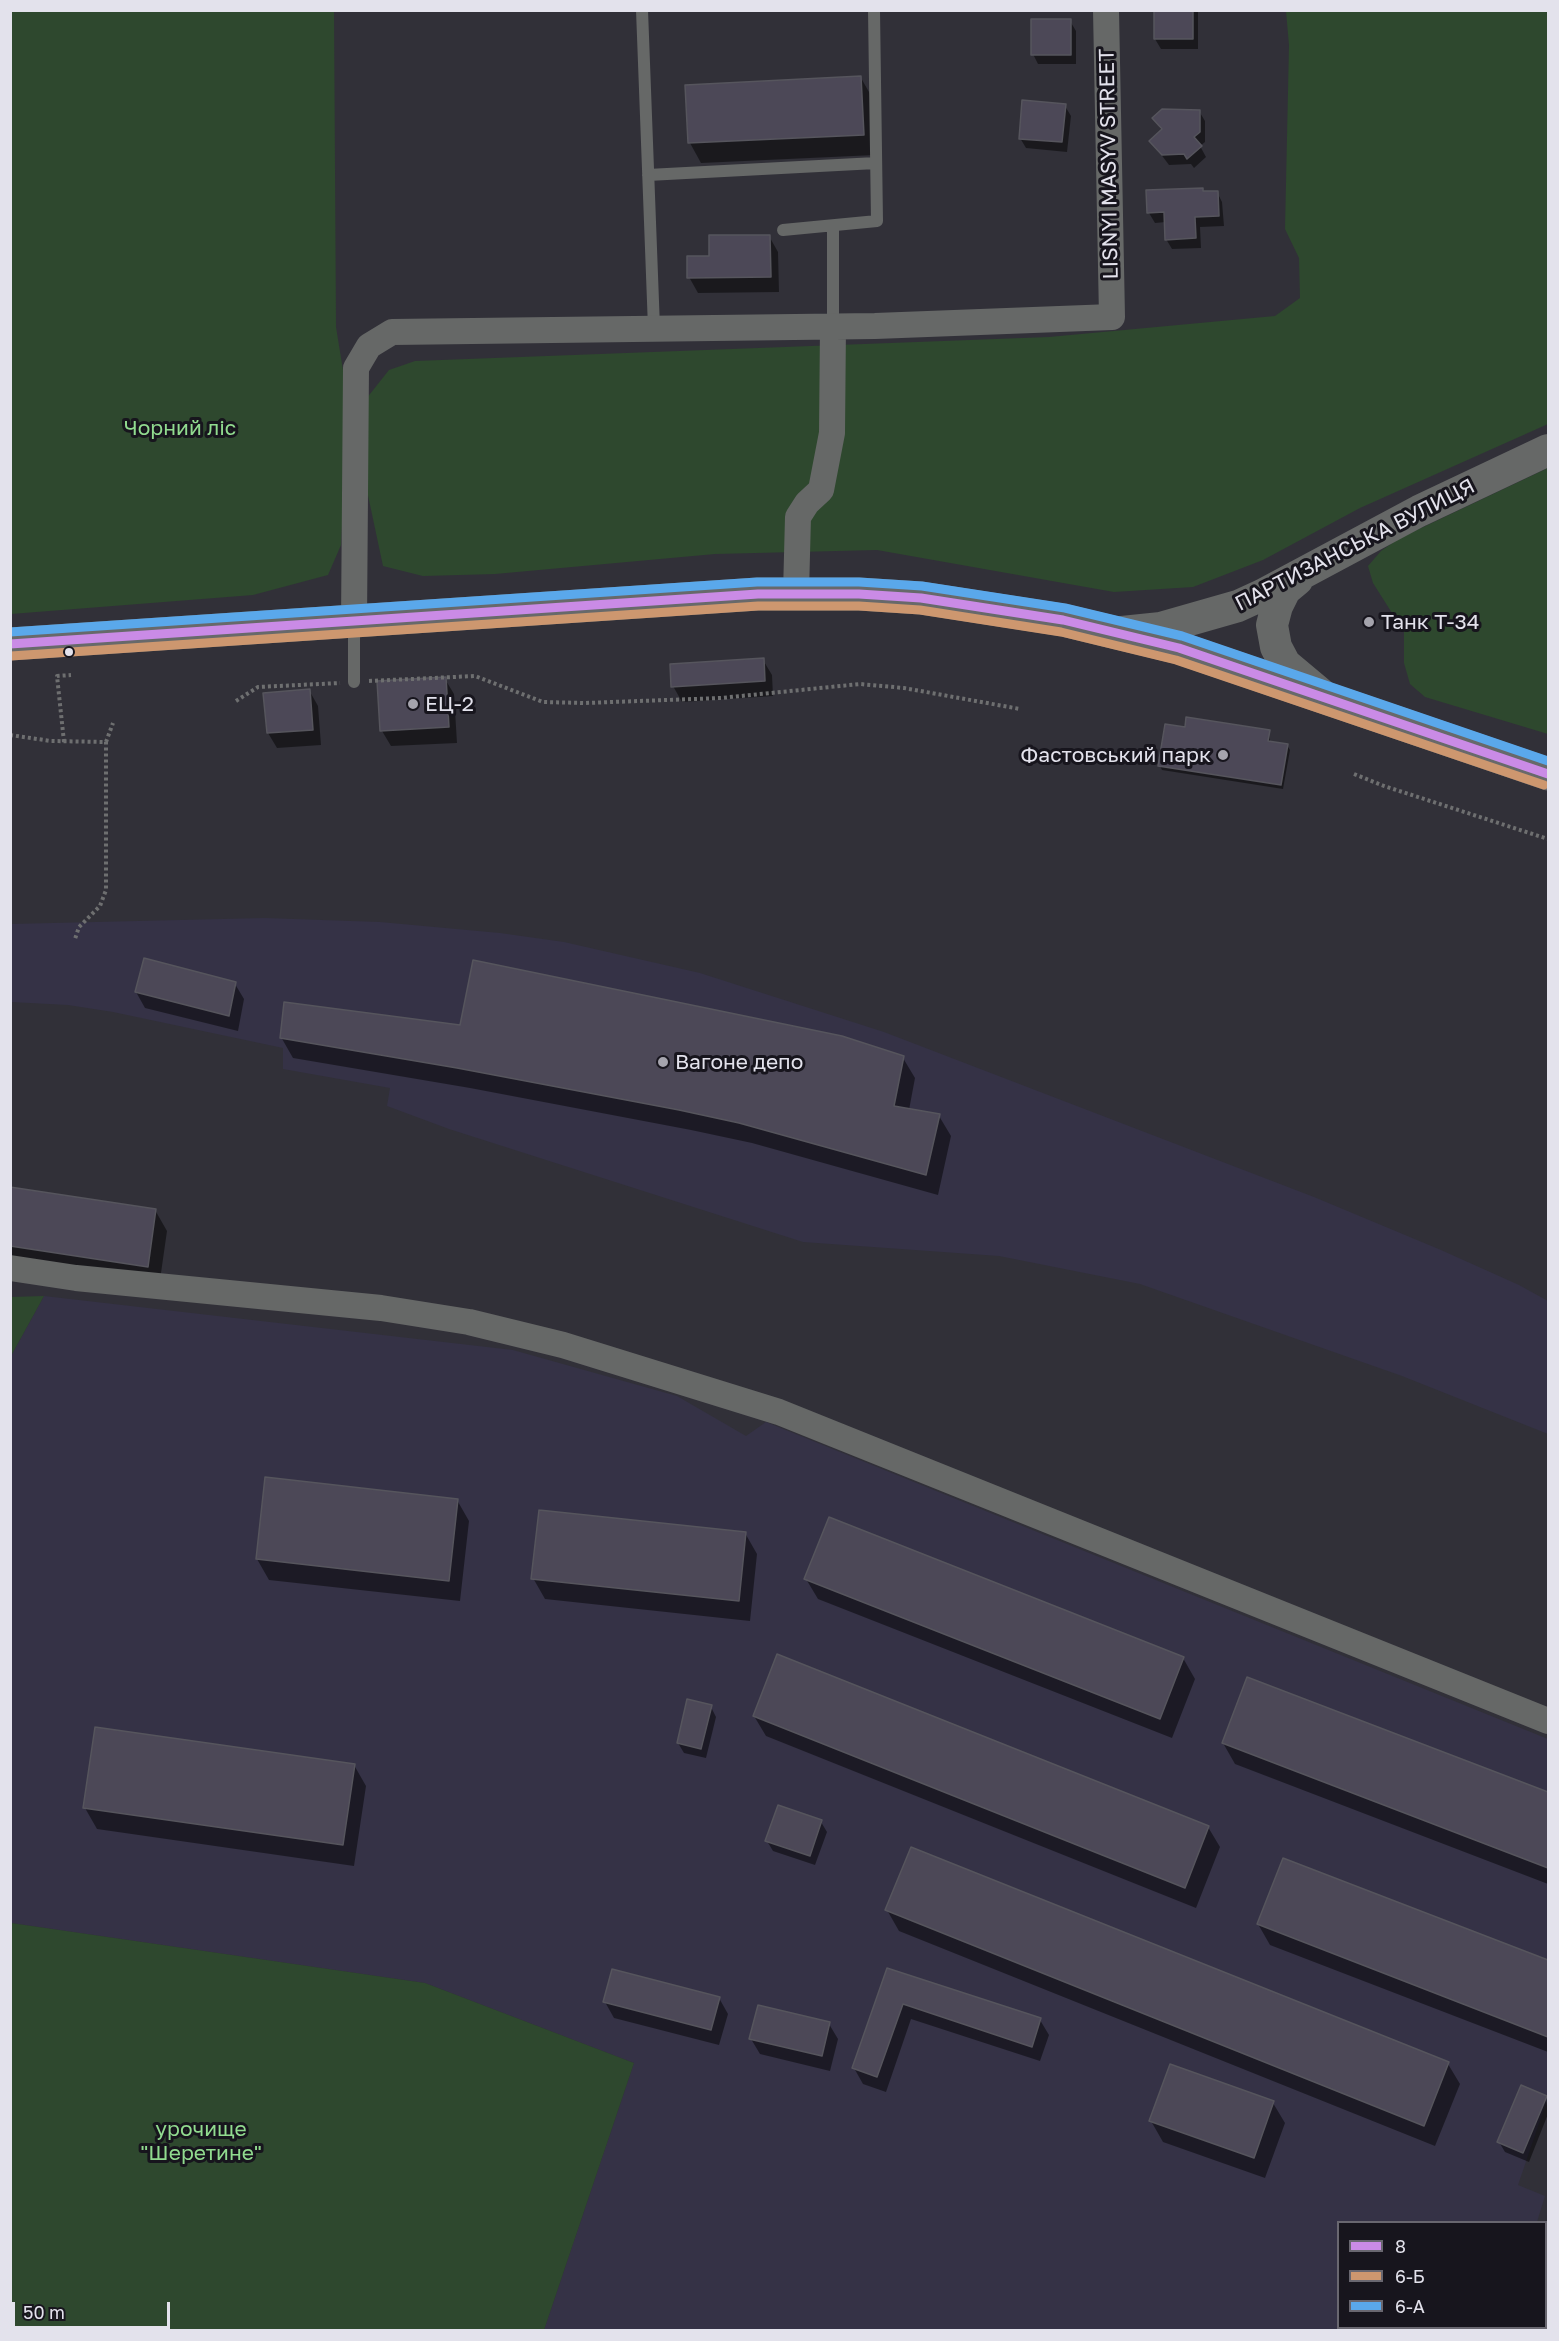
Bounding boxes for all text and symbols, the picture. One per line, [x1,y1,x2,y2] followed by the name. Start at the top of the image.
[1094,48,1124,280] street label: LISNYI MASYV STREET
[124,415,236,441] park label: Чорний ліс
[1231,473,1479,617] street label: ПАРТИЗАНСЬКА ВУЛИЦЯ
[1381,609,1480,635] place label: Танк Т-34
[1362,615,1376,629] marker: Танк Т-34
[63,646,75,658] unlabelled marker
[425,691,474,717] place label: ЕЦ-2
[406,697,420,711] marker: ЕЦ-2
[1020,742,1211,768] place label: Фастовський парк
[1216,748,1230,762] marker: Фастовський парк
[675,1049,803,1075] place label: Вагоне депо
[656,1055,670,1069] marker: Вагоне депо
[140,2116,262,2166] park label: урочище "Шеретине"
[1337,2221,1547,2329] legend
[1395,2235,1406,2257] text: 8
[1395,2265,1425,2287] text: 6-Б
[15,2290,172,2328] scale bar
[1395,2295,1425,2317] text: 6-А
[23,2301,65,2323] text: 50 m

